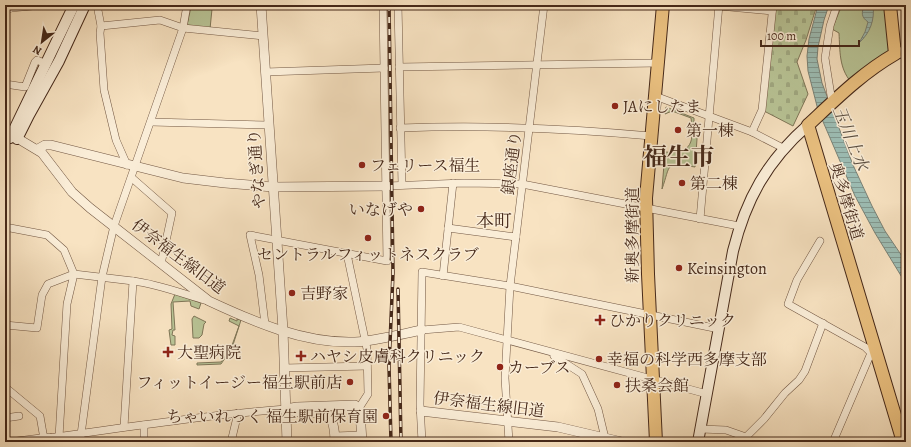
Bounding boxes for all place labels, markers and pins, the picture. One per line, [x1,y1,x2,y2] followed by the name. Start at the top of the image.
[623,96,701,118] place label: JAにしたま
[610,101,620,111] marker: JAにしたま
[686,120,734,142] place label: 第一棟
[673,125,683,135] marker: 第一棟
[370,155,480,177] place label: フェリース福生
[357,160,367,170] marker: フェリース福生
[690,173,738,195] place label: 第二棟
[677,178,687,188] marker: 第二棟
[349,199,413,221] place label: いなげや
[416,204,426,214] marker: いなげや
[363,233,373,243] marker: セントラルフィットネスクラブ
[257,244,479,266] place label: セントラルフィットネスクラブ
[687,258,767,280] place label: Keinsington
[674,263,684,273] marker: Keinsington
[300,283,348,305] place label: 吉野家
[287,288,297,298] marker: 吉野家
[609,310,736,332] place label: ひかりクリニック
[594,314,606,326] marker: ひかりクリニック
[177,342,241,364] place label: 大聖病院
[162,346,174,358] marker: 大聖病院
[310,346,485,368] place label: ハヤシ皮膚科クリニック
[607,349,767,371] place label: 幸福の科学西多摩支部
[295,350,307,362] marker: ハヤシ皮膚科クリニック
[594,354,604,364] marker: 幸福の科学西多摩支部
[508,357,571,379] place label: カーブス
[495,362,505,372] marker: カーブス
[136,372,342,394] place label: フィットイージー福生駅前店
[625,375,689,397] place label: 扶桑会館
[345,377,355,387] marker: フィットイージー福生駅前店
[612,380,622,390] marker: 扶桑会館
[167,406,378,428] place label: ちゃいれっく 福生駅前保育園
[381,411,391,421] marker: ちゃいれっく 福生駅前保育園

